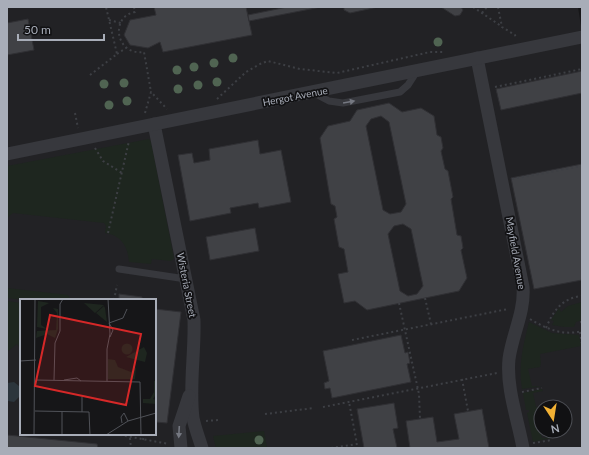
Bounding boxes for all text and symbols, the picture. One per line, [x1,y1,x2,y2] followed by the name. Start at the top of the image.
[18,16,104,42] scale bar
[24,22,51,37] text: 50 m
[262,84,328,108] street label: Hergot Avenue
[343,99,355,105] one-way arrow
[504,216,528,290] street label: Mayfield Avenue
[175,252,199,319] street label: Wisteria Street
[20,299,156,435] inset map
[533,399,573,439] north arrow
[550,422,561,437] text: N
[176,425,183,438] one-way arrow

